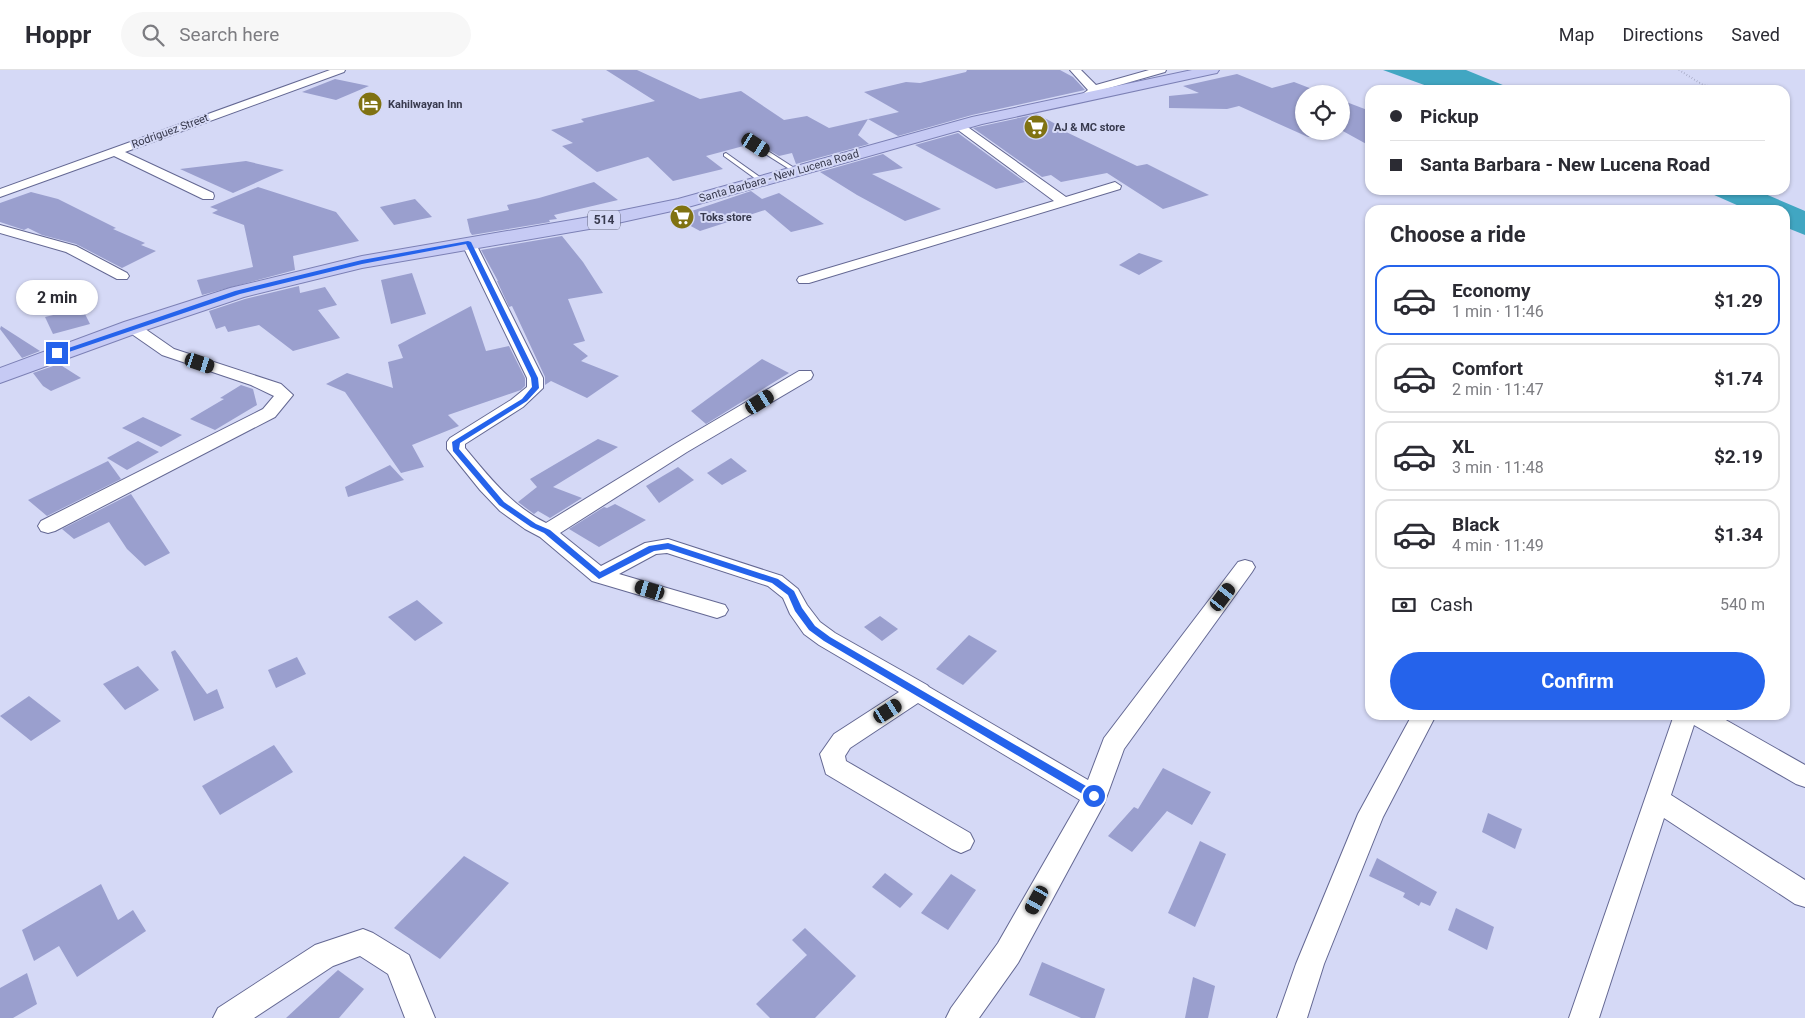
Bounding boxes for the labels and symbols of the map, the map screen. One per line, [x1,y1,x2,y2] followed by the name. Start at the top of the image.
[357,91,383,117] hotel icon: Kahilwayan Inn
[388,98,463,111] place label: Kahilwayan Inn
[130,111,211,151] street label: Rodriguez Street
[1023,114,1049,140] supermarket icon: AJ & MC store
[1054,121,1125,134] place label: AJ & MC store
[739,131,772,159] car
[698,147,860,205] street label: Santa Barbara - New Lucena Road
[669,204,695,230] supermarket icon: Toks store
[588,210,620,230] road number: 514
[700,211,752,224] place label: Toks store
[16,280,98,316] callout: 2 min
[46,342,68,364] route end
[183,351,216,375] car
[743,388,776,416] car
[633,578,666,602] car
[1207,581,1238,613] car
[871,697,904,725] car
[1083,785,1105,807] route start
[1023,883,1050,917] car

